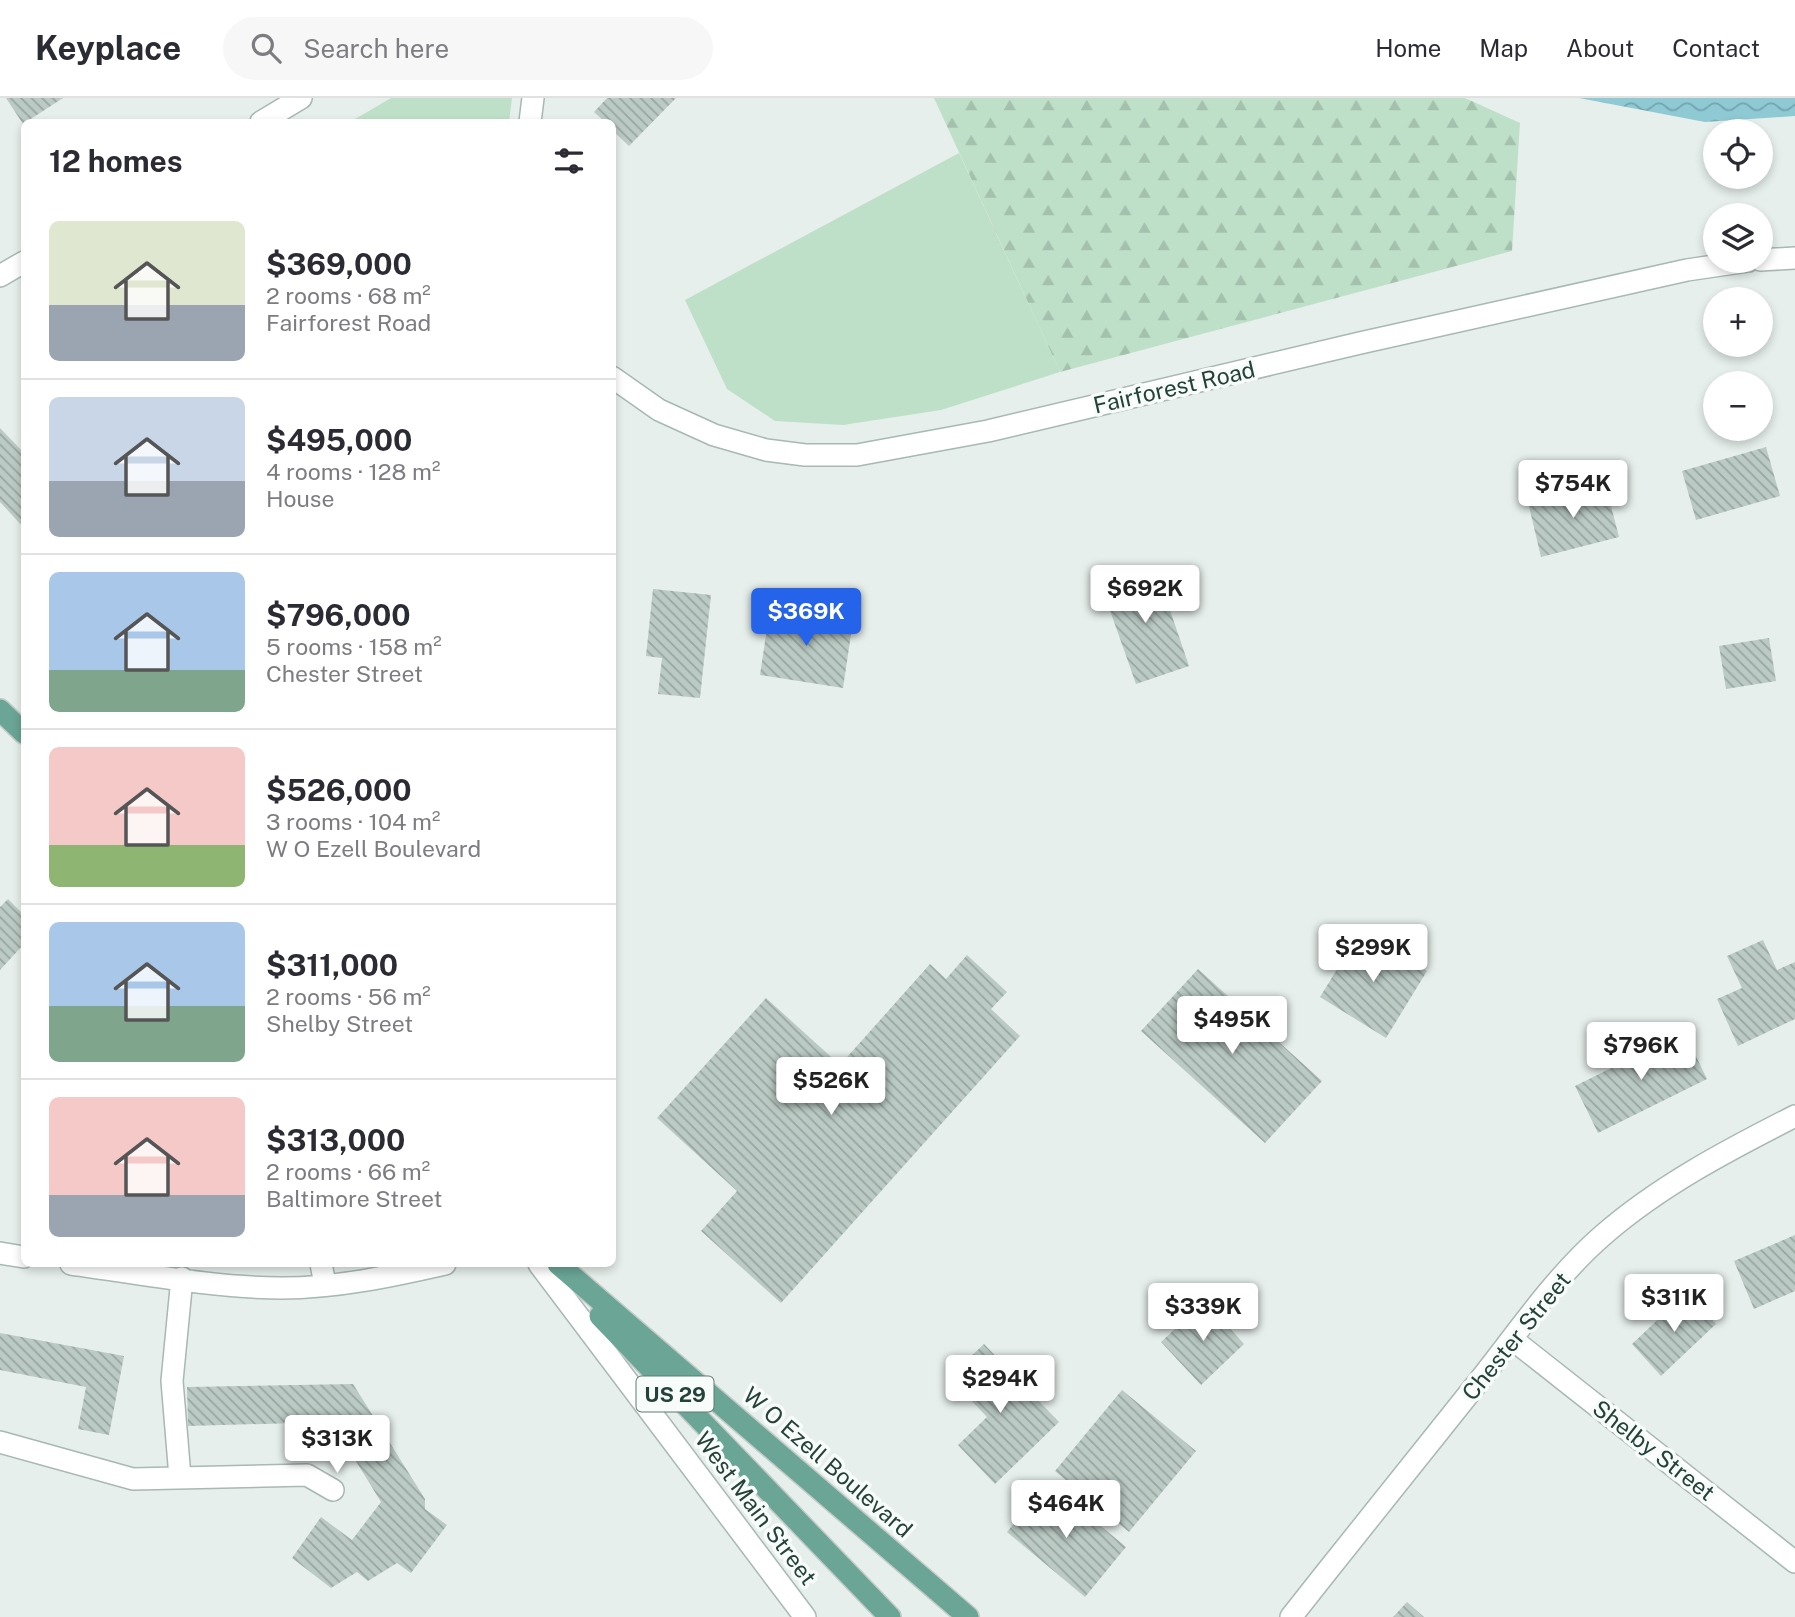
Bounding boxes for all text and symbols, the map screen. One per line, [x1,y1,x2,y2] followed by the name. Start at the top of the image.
[223,17,713,80] search box
[35,29,181,67] text: Keyplace
[247,29,285,67] icon: search
[303,33,449,64] text: Search here
[1375,34,1441,62] text: Home
[1479,34,1528,62] text: Map
[1566,34,1634,62] text: About
[1672,34,1760,62] text: Contact
[1703,119,1773,441] map controls
[1703,119,1773,189] button: locate
[550,142,588,180] icon: filters
[49,143,183,179] text: 12 homes
[1703,203,1773,273] button: layers
[266,246,412,282] text: $369,000
[105,249,189,333] icon: home
[266,282,431,309] text: 2 rooms · 68 m²
[1703,287,1773,357] button: +
[266,309,431,336] text: Fairforest Road
[1090,355,1258,419] street label: Fairforest Road
[1703,371,1773,441] button: −
[266,422,412,458] text: $495,000
[105,425,189,509] icon: home
[266,458,440,485] text: 4 rooms · 128 m²
[1524,460,1622,520] pin: $754K
[1534,469,1612,496] text: $754K
[266,485,334,512] text: House
[1096,566,1194,625] pin: $692K
[1106,574,1184,601] text: $692K
[757,588,855,648] pin: $369K
[266,597,411,633] text: $796,000
[767,597,845,624] text: $369K
[105,600,189,684] icon: home
[266,633,442,660] text: 5 rooms · 158 m²
[266,660,423,687] text: Chester Street
[266,772,412,808] text: $526,000
[105,775,189,859] icon: home
[266,808,440,835] text: 3 rooms · 104 m²
[266,835,481,862] text: W O Ezell Boulevard
[1324,924,1422,984] pin: $299K
[1335,933,1412,960] text: $299K
[266,947,398,983] text: $311,000
[105,950,189,1034] icon: home
[266,983,431,1010] text: 2 rooms · 56 m²
[1183,996,1281,1056] pin: $495K
[1193,1005,1271,1032] text: $495K
[266,1010,413,1037] text: Shelby Street
[1592,1023,1690,1082] pin: $796K
[1603,1031,1679,1058] text: $796K
[782,1058,880,1117] pin: $526K
[792,1066,870,1093] text: $526K
[266,1122,405,1158] text: $313,000
[105,1125,189,1209] icon: home
[266,1158,430,1185] text: 2 rooms · 66 m²
[266,1185,442,1212] text: Baltimore Street
[1456,1267,1576,1405] street label: Chester Street
[1625,1274,1723,1334] pin: $311K
[1640,1283,1708,1310] text: $311K
[1154,1284,1252,1343] pin: $339K
[1164,1292,1242,1319] text: $339K
[951,1356,1049,1415] pin: $294K
[962,1364,1038,1391] text: $294K
[636,1376,714,1412] road number: US 29
[738,1381,918,1543] street label: W O Ezell Boulevard
[1588,1394,1720,1506] street label: Shelby Street
[288,1416,386,1475] pin: $313K
[301,1424,373,1451] text: $313K
[690,1426,822,1590] street label: West Main Street
[1017,1480,1115,1540] pin: $464K
[1027,1489,1105,1516] text: $464K

